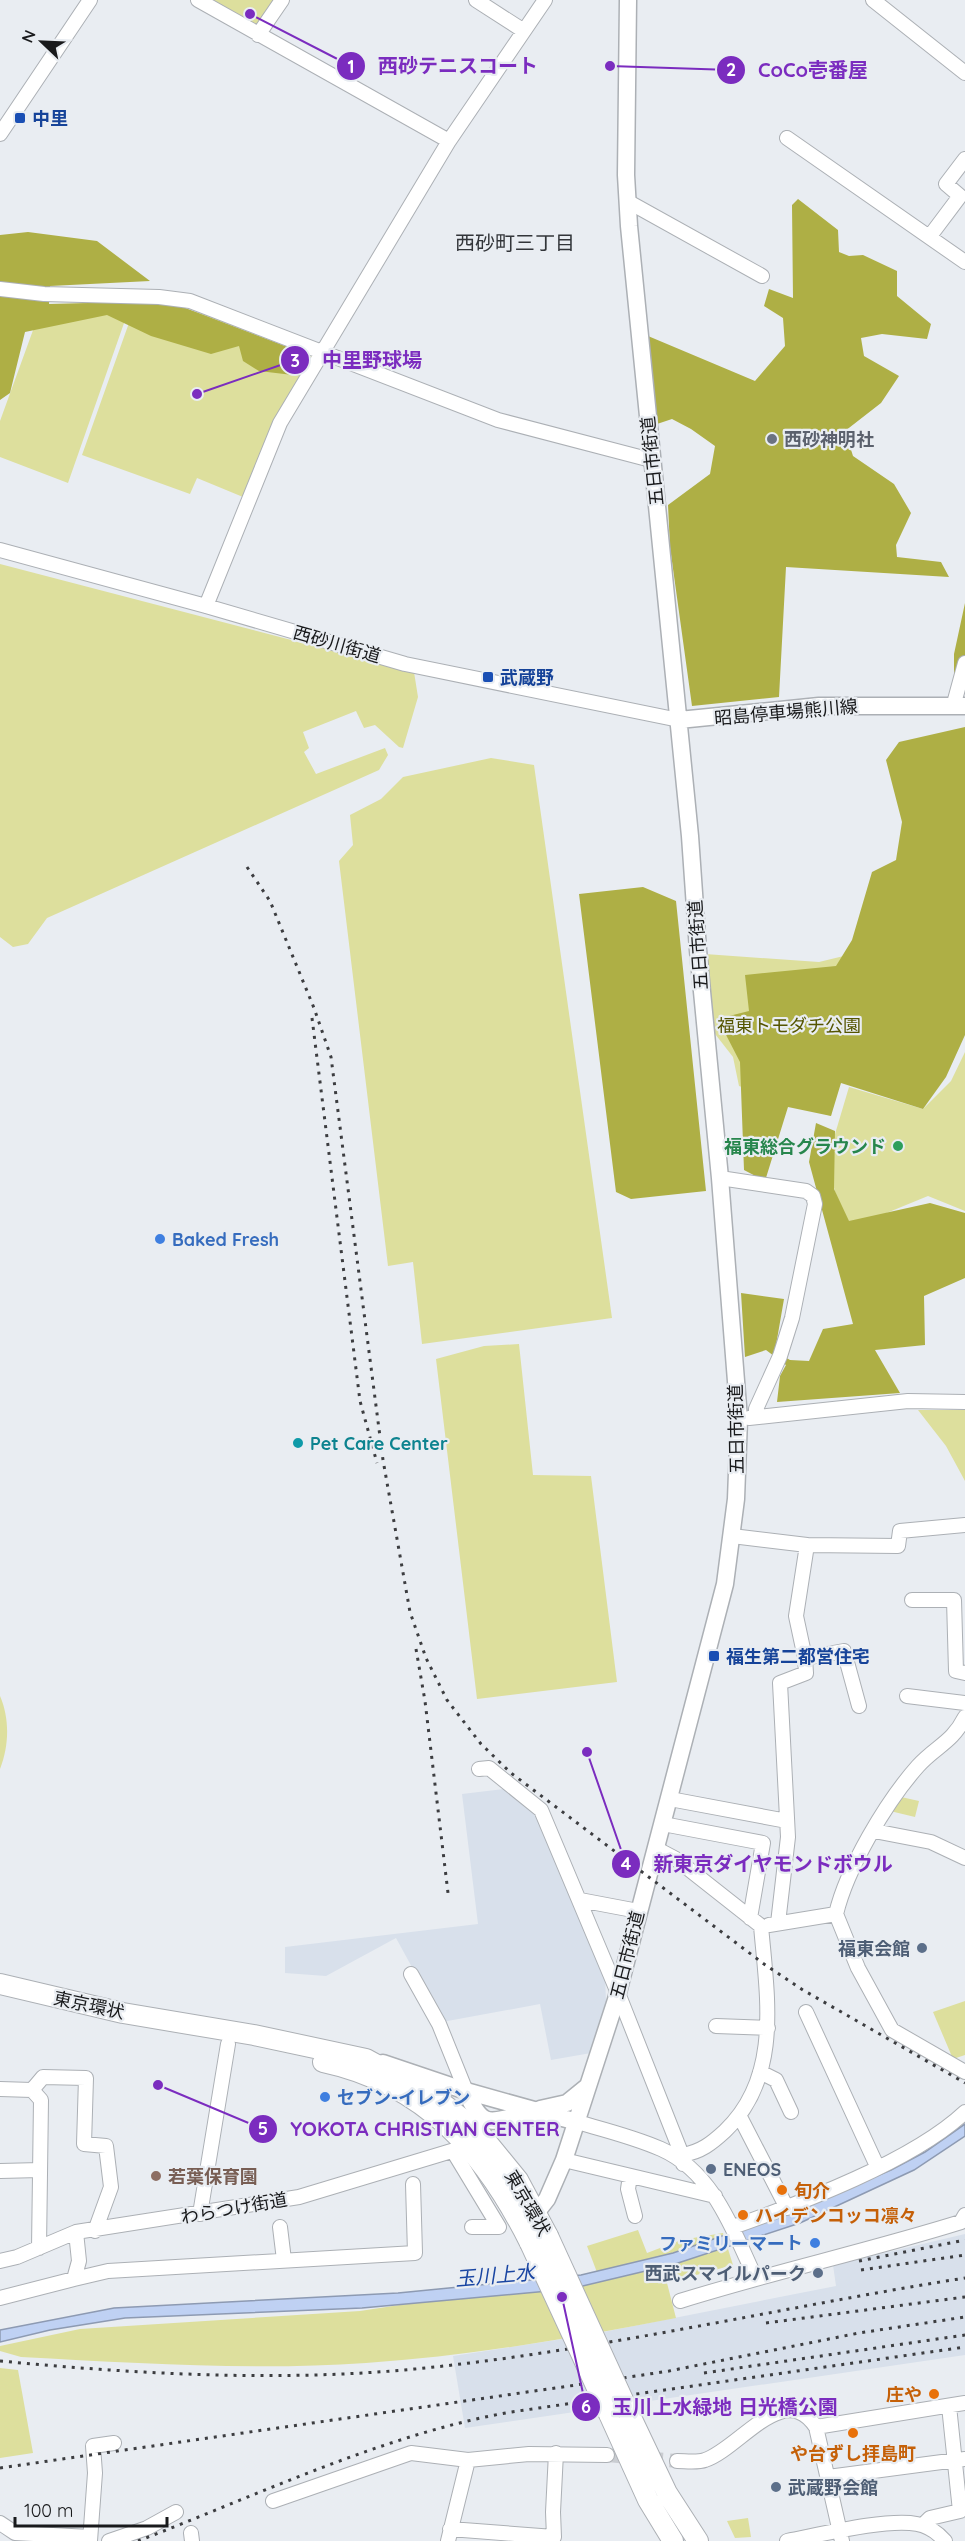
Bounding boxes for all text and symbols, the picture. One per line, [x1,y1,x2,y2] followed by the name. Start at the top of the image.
[12,12,72,72] north arrow
[17,27,40,45] text: N
[336,47,550,85] callout: 西砂テニスコート
[716,51,880,89] callout: CoCo壱番屋
[378,53,538,78] text: 西砂テニスコート
[347,55,355,78] text: 1
[758,57,868,82] text: CoCo壱番屋
[726,58,736,81] text: 2
[32,107,68,130] place label: 中里
[13,111,27,125] marker: 中里
[455,230,575,255] district label: 西砂町三丁目
[280,341,434,379] callout: 中里野球場
[322,347,422,372] text: 中里野球場
[290,349,300,372] text: 3
[636,415,668,507] street label: 五日市街道
[784,428,874,451] place label: 西砂神明社
[765,432,779,446] marker: 西砂神明社
[291,621,383,667] street label: 西砂川街道
[500,666,554,689] place label: 武蔵野
[481,670,495,684] marker: 武蔵野
[713,694,859,730] street label: 昭島停車場熊川線
[683,899,713,991] street label: 五日市街道
[717,1014,861,1037] park label: 福東トモダチ公園
[724,1135,886,1158] place label: 福東総合グラウンド
[891,1139,905,1153] marker: 福東総合グラウンド
[172,1228,279,1251] place label: Baked Fresh
[153,1232,167,1246] marker: Baked Fresh
[724,1384,748,1474] street label: 五日市街道
[310,1432,448,1455] place label: Pet Care Center
[291,1436,305,1450] marker: Pet Care Center
[726,1645,870,1668] place label: 福生第二都営住宅
[707,1649,721,1663] marker: 福生第二都営住宅
[611,1845,905,1883] callout: 新東京ダイヤモンドボウル
[653,1851,893,1876] text: 新東京ダイヤモンドボウル
[621,1852,632,1875] text: 4
[605,1909,649,2001] street label: 五日市街道
[838,1937,910,1960] place label: 福東会館
[915,1941,929,1955] marker: 福東会館
[51,1986,127,2024] street label: 東京環状
[337,2086,470,2109] place label: セブン-イレブン
[318,2090,332,2104] marker: セブン-イレブン
[248,2110,571,2148] callout: YOKOTA CHRISTIAN CENTER
[290,2116,560,2141] text: YOKOTA CHRISTIAN CENTER
[258,2117,268,2140] text: 5
[723,2158,781,2181] place label: ENEOS
[704,2162,718,2176] marker: ENEOS
[168,2165,258,2188] place label: 若葉保育園
[500,2166,556,2240] street label: 東京環状
[149,2169,163,2183] marker: 若葉保育園
[794,2179,830,2202] place label: 旬介
[775,2183,789,2197] marker: 旬介
[179,2187,289,2229] street label: わらつけ街道
[755,2204,917,2227] place label: ハイデンコッコ凛々
[736,2208,750,2222] marker: ハイデンコッコ凛々
[659,2232,803,2255] place label: ファミリーマート
[808,2236,822,2250] marker: ファミリーマート
[454,2259,538,2291] water label: 玉川上水
[645,2262,806,2285] place label: 西武スマイルパーク
[811,2266,825,2280] marker: 西武スマイルパーク
[886,2383,922,2406] place label: 庄や
[927,2387,941,2401] marker: 庄や
[571,2388,850,2426] callout: 玉川上水緑地 日光橋公園
[612,2394,838,2419] text: 玉川上水緑地 日光橋公園
[581,2395,591,2418] text: 6
[846,2426,860,2440] marker: や台ずし拝島町
[790,2442,916,2465] place label: や台ずし拝島町
[788,2476,878,2499] place label: 武蔵野会館
[769,2480,783,2494] marker: 武蔵野会館
[15,2490,166,2528] scale bar
[24,2499,73,2522] text: 100 m

